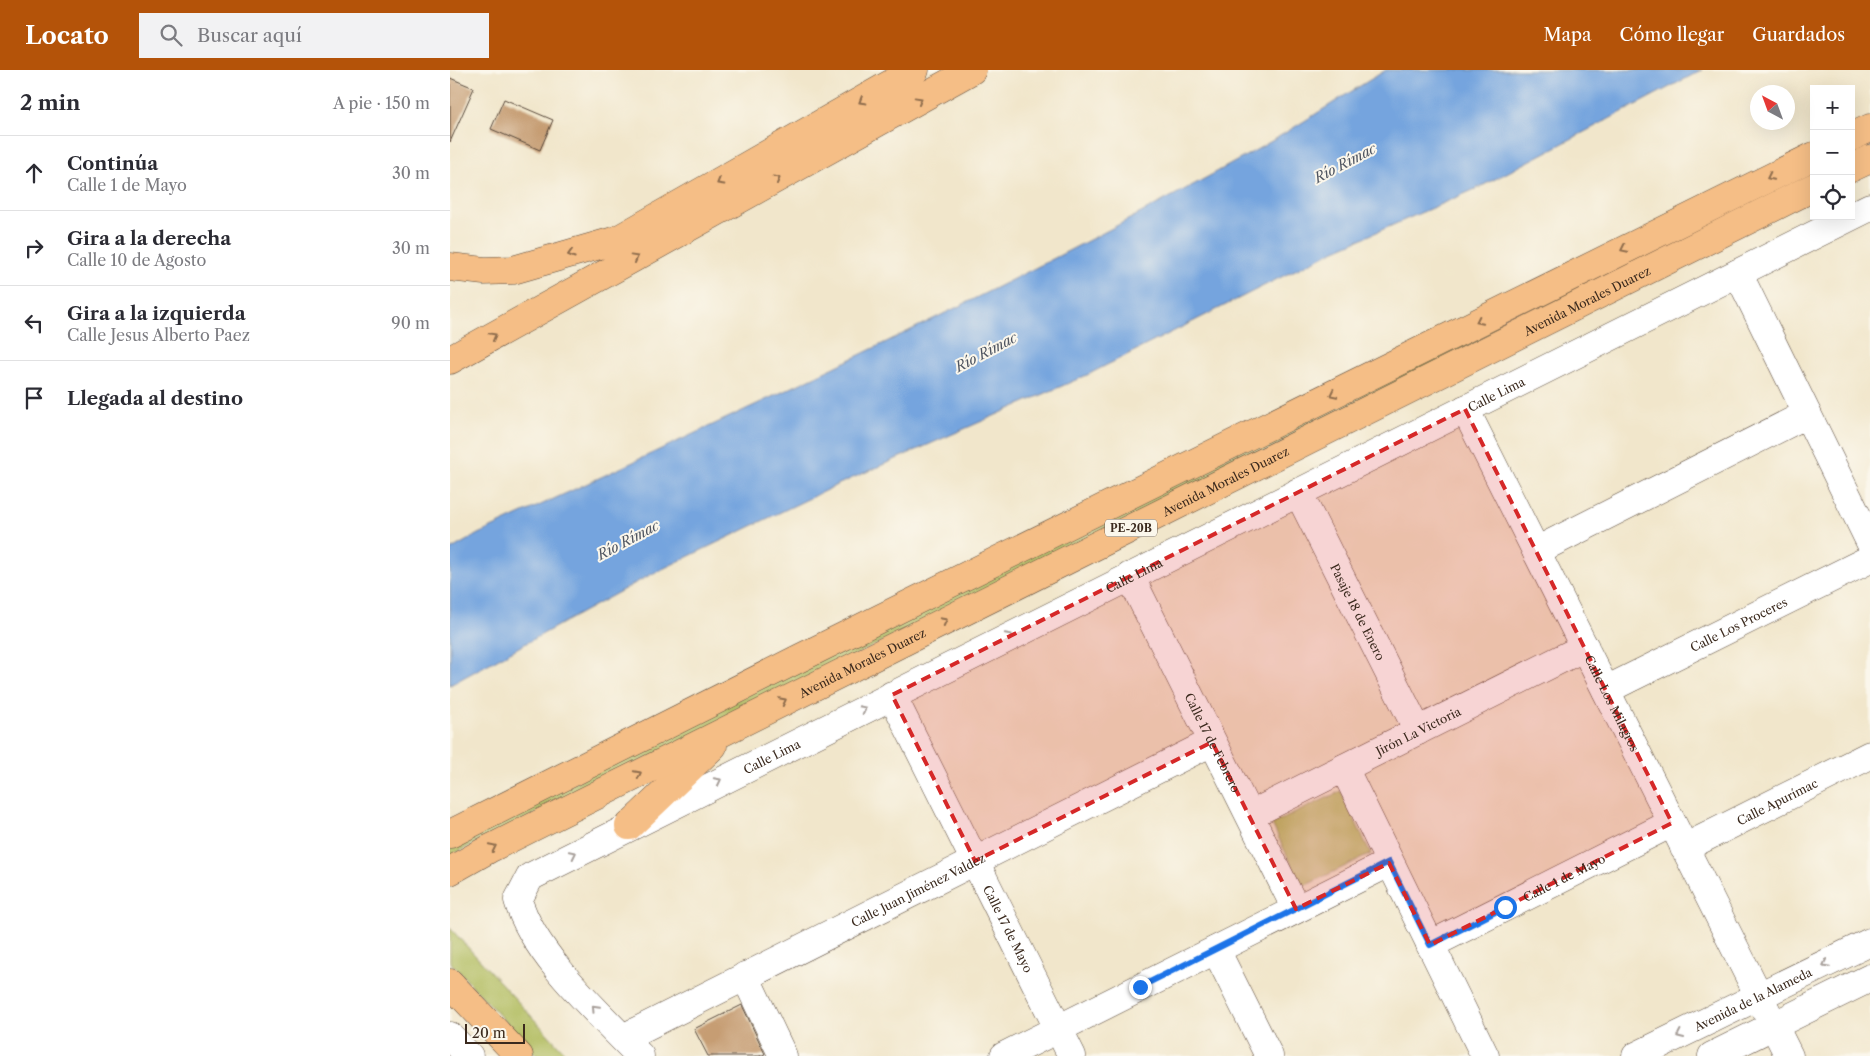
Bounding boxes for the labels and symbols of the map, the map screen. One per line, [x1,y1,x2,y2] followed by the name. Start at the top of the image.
[1750,85,1795,130] north arrow
[858,95,867,105] one-way arrow
[914,97,923,107] one-way arrow
[1310,139,1380,187] water label: Río Rímac
[1766,171,1775,181] one-way arrow
[716,175,725,185] one-way arrow
[772,175,781,185] one-way arrow
[1621,243,1630,253] one-way arrow
[567,249,575,259] one-way arrow
[630,254,639,264] one-way arrow
[1520,263,1653,339] street label: Avenida Morales Duarez
[1475,315,1484,326] one-way arrow
[951,328,1021,376] water label: Río Rímac
[487,333,496,343] one-way arrow
[1465,373,1528,414] street label: Calle Lima
[1329,387,1338,398] one-way arrow
[1159,443,1291,519] street label: Avenida Morales Duarez
[593,516,663,564] water label: Río Rímac
[1105,519,1157,536] road number: PE-20B
[1103,554,1165,596] street label: Calle Lima
[1328,561,1389,663] street label: Pasaje 18 de Enero
[1688,594,1790,655] street label: Calle Los Proceres
[939,617,948,627] one-way arrow
[796,625,928,701] street label: Avenida Morales Duarez
[1004,632,1013,642] one-way arrow
[1582,652,1643,754] street label: Calle Los Milagros
[1182,690,1244,795] street label: Calle 17 de Febrero
[778,697,787,707] one-way arrow
[1371,703,1464,759] street label: Jirón La Victoria
[858,705,867,715] one-way arrow
[741,735,803,777] street label: Calle Lima
[633,770,642,780] one-way arrow
[1734,775,1820,828] street label: Calle Apurímac
[713,777,722,787] one-way arrow
[487,843,496,853] one-way arrow
[567,850,576,860] one-way arrow
[848,850,987,930] street label: Calle Juan Jiménez Valdez
[1520,851,1608,904] street label: Calle 1 de Mayo
[980,882,1037,975] street label: Calle 17 de Mayo
[1494,896,1517,919] route start
[1823,958,1832,968] one-way arrow
[1691,964,1815,1035] street label: Avenida de la Alameda
[1129,976,1152,999] route end
[592,1004,601,1013] one-way arrow
[465,1021,525,1044] scale bar
[1676,1029,1685,1039] one-way arrow

